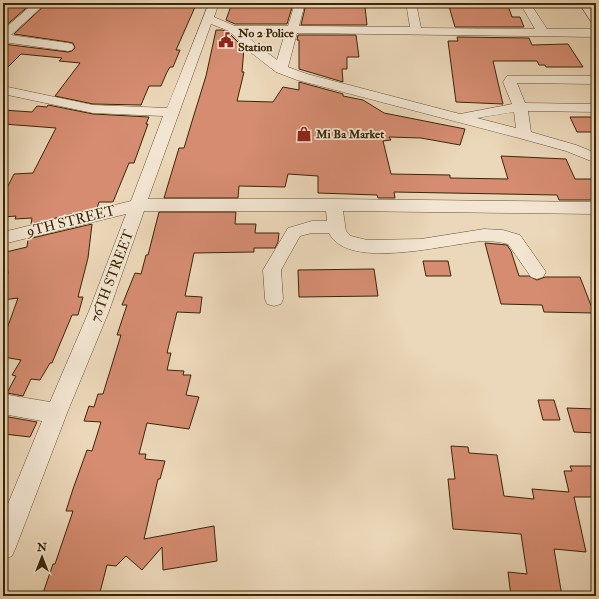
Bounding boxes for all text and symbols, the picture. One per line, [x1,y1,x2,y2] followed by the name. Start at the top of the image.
[237,26,295,55] place label: No 2 Police Station
[217,31,235,49] public building icon: No 2 Police Station
[295,125,313,143] shop icon: Mi Ba Market
[315,127,384,142] place label: Mi Ba Market
[24,202,118,240] street label: 9TH STREET
[87,227,138,324] street label: 76TH STREET
[22,537,62,577] north arrow
[36,541,48,554] text: N

